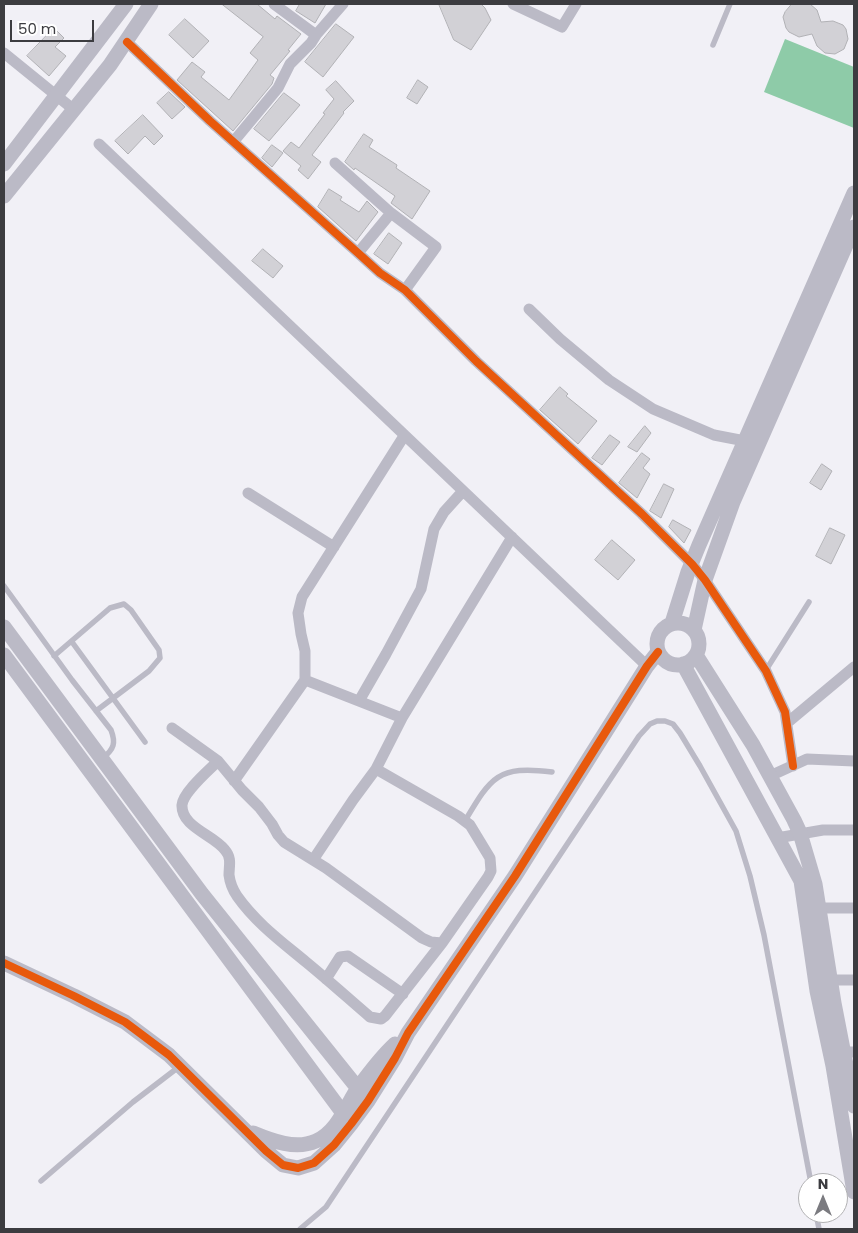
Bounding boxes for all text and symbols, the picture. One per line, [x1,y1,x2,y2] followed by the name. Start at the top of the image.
[12,10,96,42] scale bar
[18,18,56,39] text: 50 m
[798,1173,848,1223] north arrow
[818,1174,828,1194] text: N

